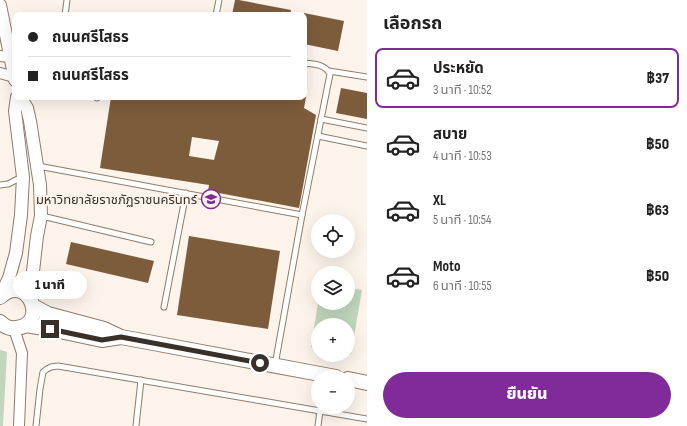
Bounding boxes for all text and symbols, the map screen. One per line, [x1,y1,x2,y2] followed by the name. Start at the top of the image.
[383,13,442,34] text: เลือกรถ
[52,28,129,47] text: ถนนศรีโสธร
[433,59,484,78] text: ประหยัด
[385,60,421,96] icon: car
[52,66,129,85] text: ถนนศรีโสธร
[647,69,669,88] text: ฿37
[433,82,492,98] text: 3 นาที · 10:52
[433,125,467,144] text: สบาย
[385,126,421,162] icon: car
[646,135,669,154] text: ฿50
[433,148,492,164] text: 4 นาที · 10:53
[200,188,222,210] school or university icon: มหาวิทยาลัยราชภัฏราชนครินทร์
[433,191,446,210] text: XL
[36,192,198,208] place label: มหาวิทยาลัยราชภัฏราชนครินทร์
[385,192,421,228] icon: car
[646,201,669,220] text: ฿63
[433,212,492,228] text: 5 นาที · 10:54
[311,214,355,414] map controls
[311,214,355,258] button: locate
[433,257,460,276] text: Moto
[385,258,421,294] icon: car
[311,266,355,310] button: layers
[646,267,669,286] text: ฿50
[13,271,87,299] callout: 1 นาที
[35,277,65,293] text: 1 นาที
[433,278,492,294] text: 6 นาที · 10:55
[311,318,355,362] button: +
[41,320,59,338] route end
[251,354,269,372] route start
[311,370,355,414] button: −
[383,372,671,418] button: ยืนยัน

